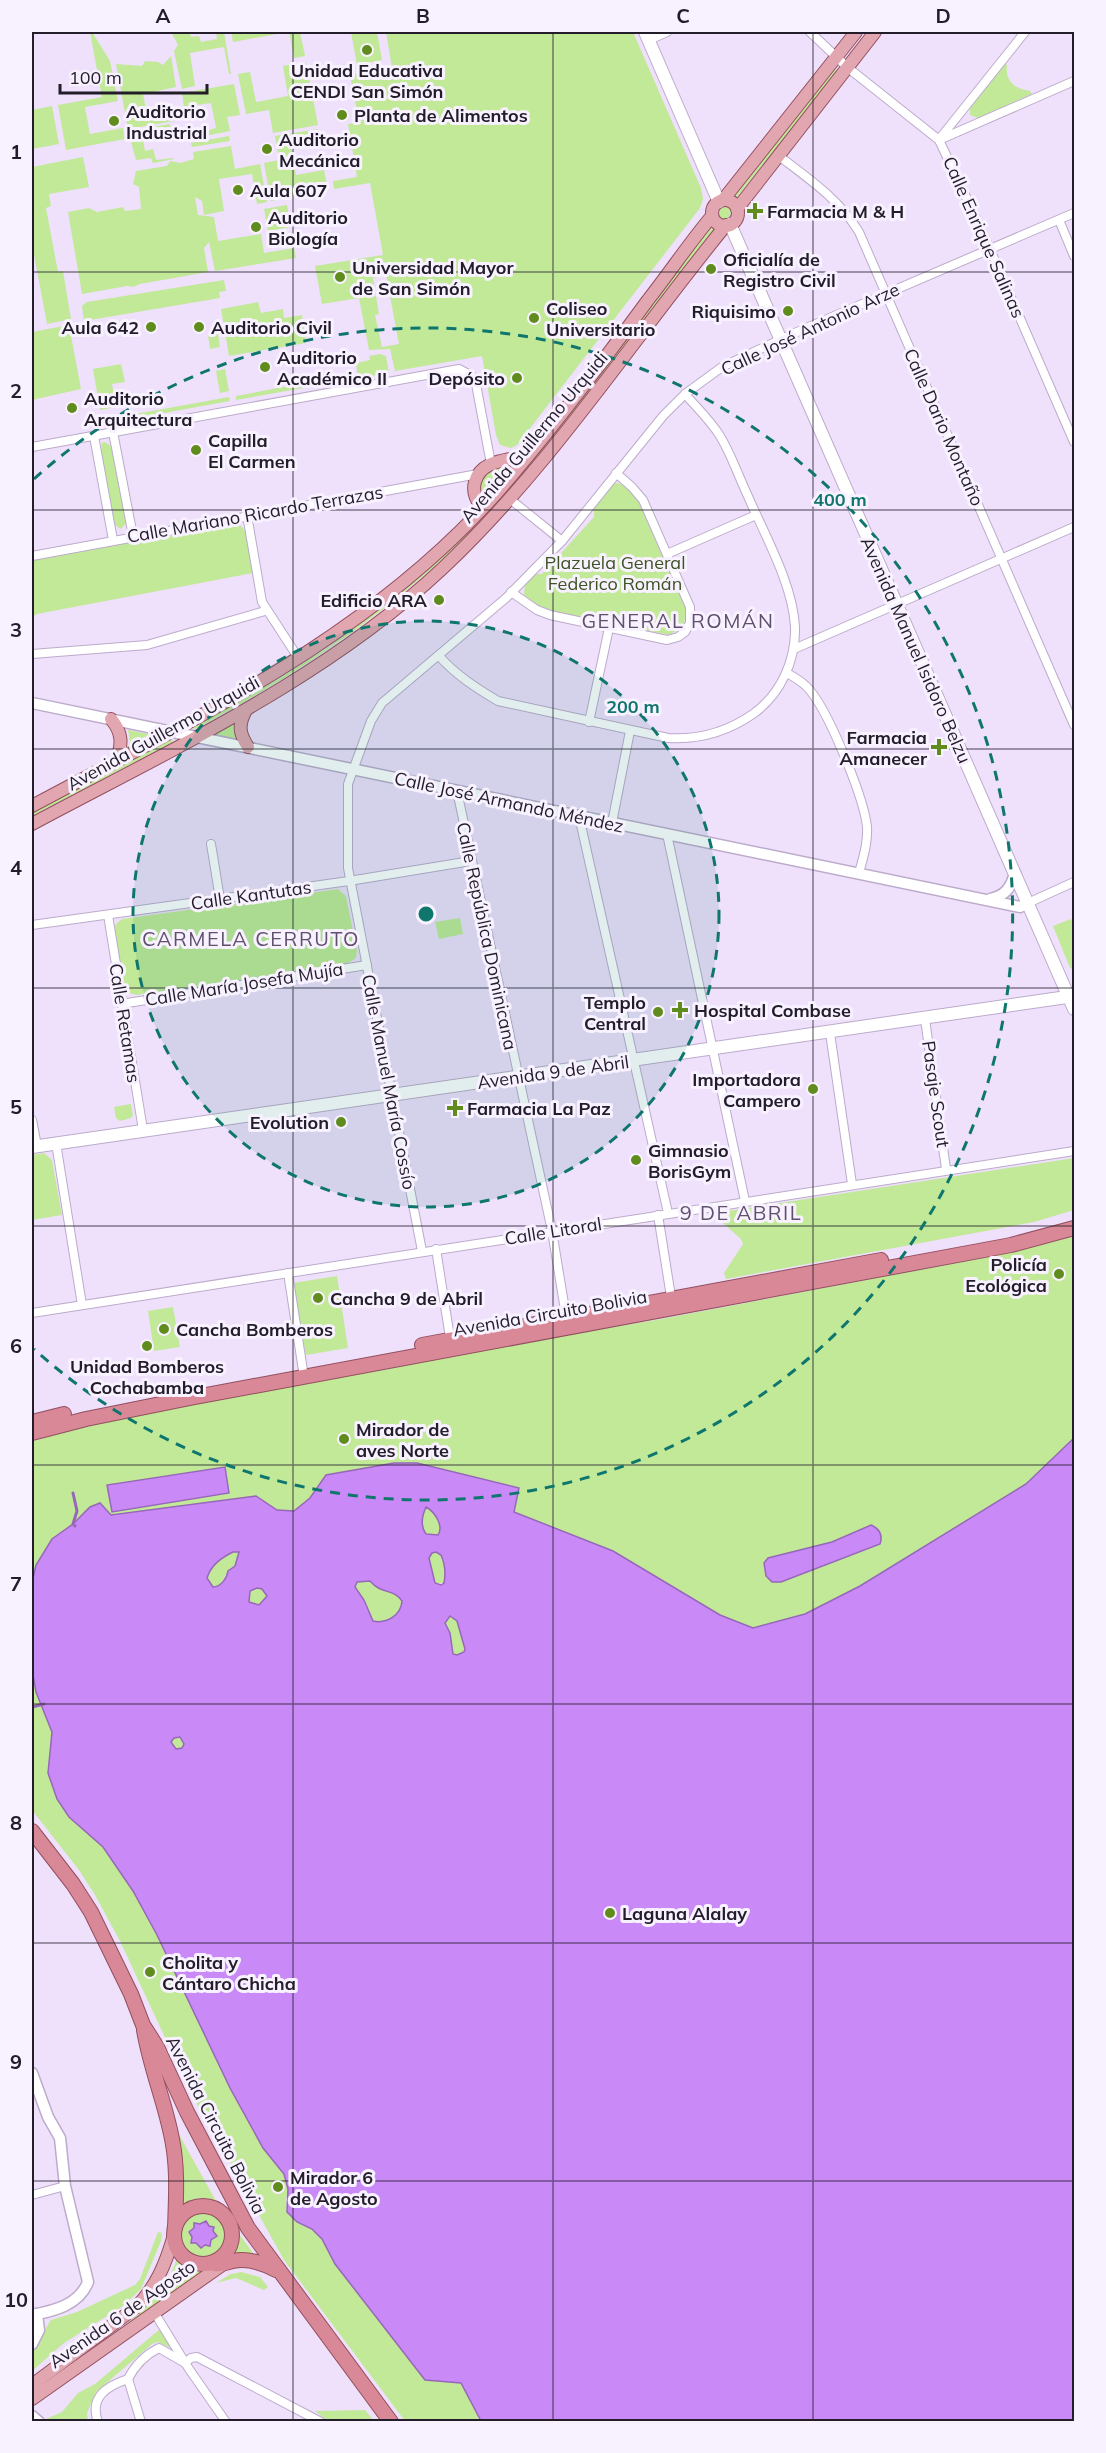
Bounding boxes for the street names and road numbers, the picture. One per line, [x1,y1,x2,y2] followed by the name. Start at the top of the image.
[938,153,1030,321] street label: Calle Enrique Salinas
[717,278,903,380] street label: Calle José Antonio Arze
[899,345,989,509] street label: Calle Dario Montaño
[456,347,612,527] street label: Avenida Guillermo Urquidi
[125,480,385,548] street label: Calle Mariano Ricardo Terrazas
[856,533,976,767] street label: Avenida Manuel Isidoro Belzu
[63,670,263,796] street label: Avenida Guillermo Urquidi
[392,766,626,838] street label: Calle José Armando Méndez
[452,820,522,1052] street label: Calle República Dominicana
[189,875,313,915] street label: Calle Kantutas
[143,957,345,1011] street label: Calle María Josefa Mujía
[104,962,146,1084] street label: Calle Retamas
[357,972,421,1192] street label: Calle Manuel María Cossío
[917,1039,955,1149] street label: Pasaje Scout
[476,1050,630,1094] street label: Avenida 9 de Abril
[503,1212,603,1250] street label: Calle Litoral
[451,1285,649,1341] street label: Avenida Circuito Bolivia
[161,2032,271,2218] street label: Avenida Circuito Bolivia
[44,2255,200,2373] street label: Avenida 6 de Agosto

